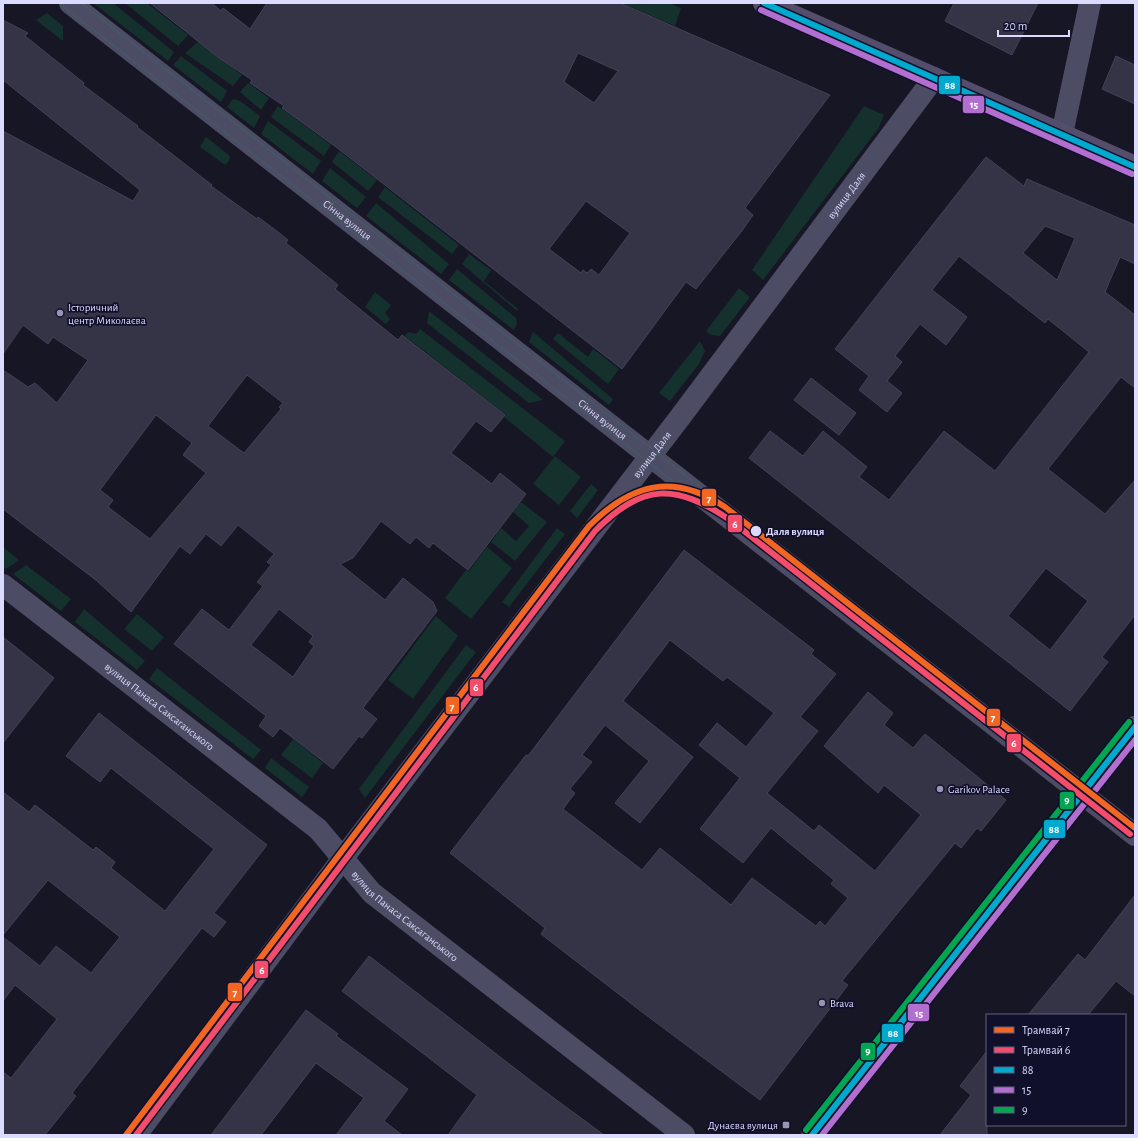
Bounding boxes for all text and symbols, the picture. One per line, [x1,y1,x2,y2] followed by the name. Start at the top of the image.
[998,12,1069,38] scale bar
[1004,20,1027,32] text: 20 m
[938,75,961,95] line badge: 88
[945,80,955,91] text: 88
[962,95,985,114] line badge: 15
[970,99,979,110] text: 15
[825,170,867,221] street label: вулиця Даля
[321,197,374,242] street label: Сінна вулиця
[68,302,146,326] place label: Історичний центр Миколаєва
[55,308,65,318] marker: Історичний центр Миколаєва
[576,397,629,441] street label: Сінна вулиця
[630,429,673,480] street label: вулиця Даля
[701,488,717,507] line badge: 7
[707,493,712,504] text: 7
[727,514,743,533] line badge: 6
[732,519,738,530] text: 6
[749,524,763,538] marker: Даля вулиця
[766,526,824,537] place label: Даля вулиця
[103,661,216,752] street label: вулиця Панаса Саксаганського
[469,678,484,697] line badge: 6
[473,682,479,693] text: 6
[445,696,460,715] line badge: 7
[450,701,455,712] text: 7
[986,708,1001,727] line badge: 7
[991,712,996,723] text: 7
[1006,733,1022,753] line badge: 6
[1011,738,1017,749] text: 6
[935,784,945,794] marker: Garikov Palace
[948,784,1010,795] place label: Garikov Palace
[1059,791,1075,810] line badge: 9
[1064,795,1070,806] text: 9
[1043,819,1066,839] line badge: 88
[1049,824,1059,835] text: 88
[350,868,460,963] street label: вулиця Панаса Саксаганського
[254,960,269,979] line badge: 6
[259,965,265,976] text: 6
[227,982,243,1002] line badge: 7
[233,987,238,998] text: 7
[817,998,827,1008] marker: Brava
[830,998,854,1009] place label: Brava
[907,1003,930,1022] line badge: 15
[915,1008,924,1019] text: 15
[986,1014,1126,1126] legend
[881,1023,904,1043] line badge: 88
[1022,1024,1070,1036] text: Трамвай 7
[888,1028,898,1039] text: 88
[860,1042,876,1061] line badge: 9
[1022,1044,1071,1056] text: Трамвай 6
[865,1046,871,1057] text: 9
[1022,1064,1034,1076] text: 88
[1022,1084,1031,1096] text: 15
[1022,1104,1028,1116] text: 9
[708,1120,778,1131] place label: Дунаєва вулиця
[781,1120,791,1130] marker: Дунаєва вулиця

